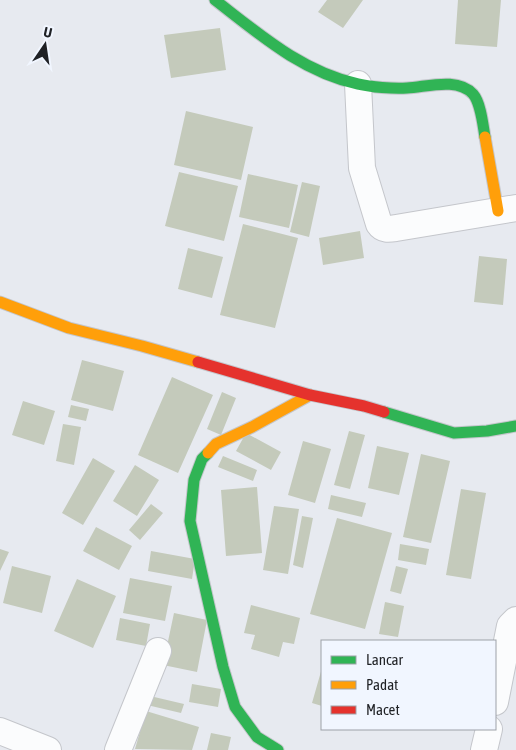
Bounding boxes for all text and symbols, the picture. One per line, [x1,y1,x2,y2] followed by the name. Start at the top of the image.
[20,20,70,70] north arrow
[42,24,54,41] text: U
[321,640,496,730] legend
[366,651,404,668] text: Lancar
[366,676,398,693] text: Padat
[366,701,400,718] text: Macet

